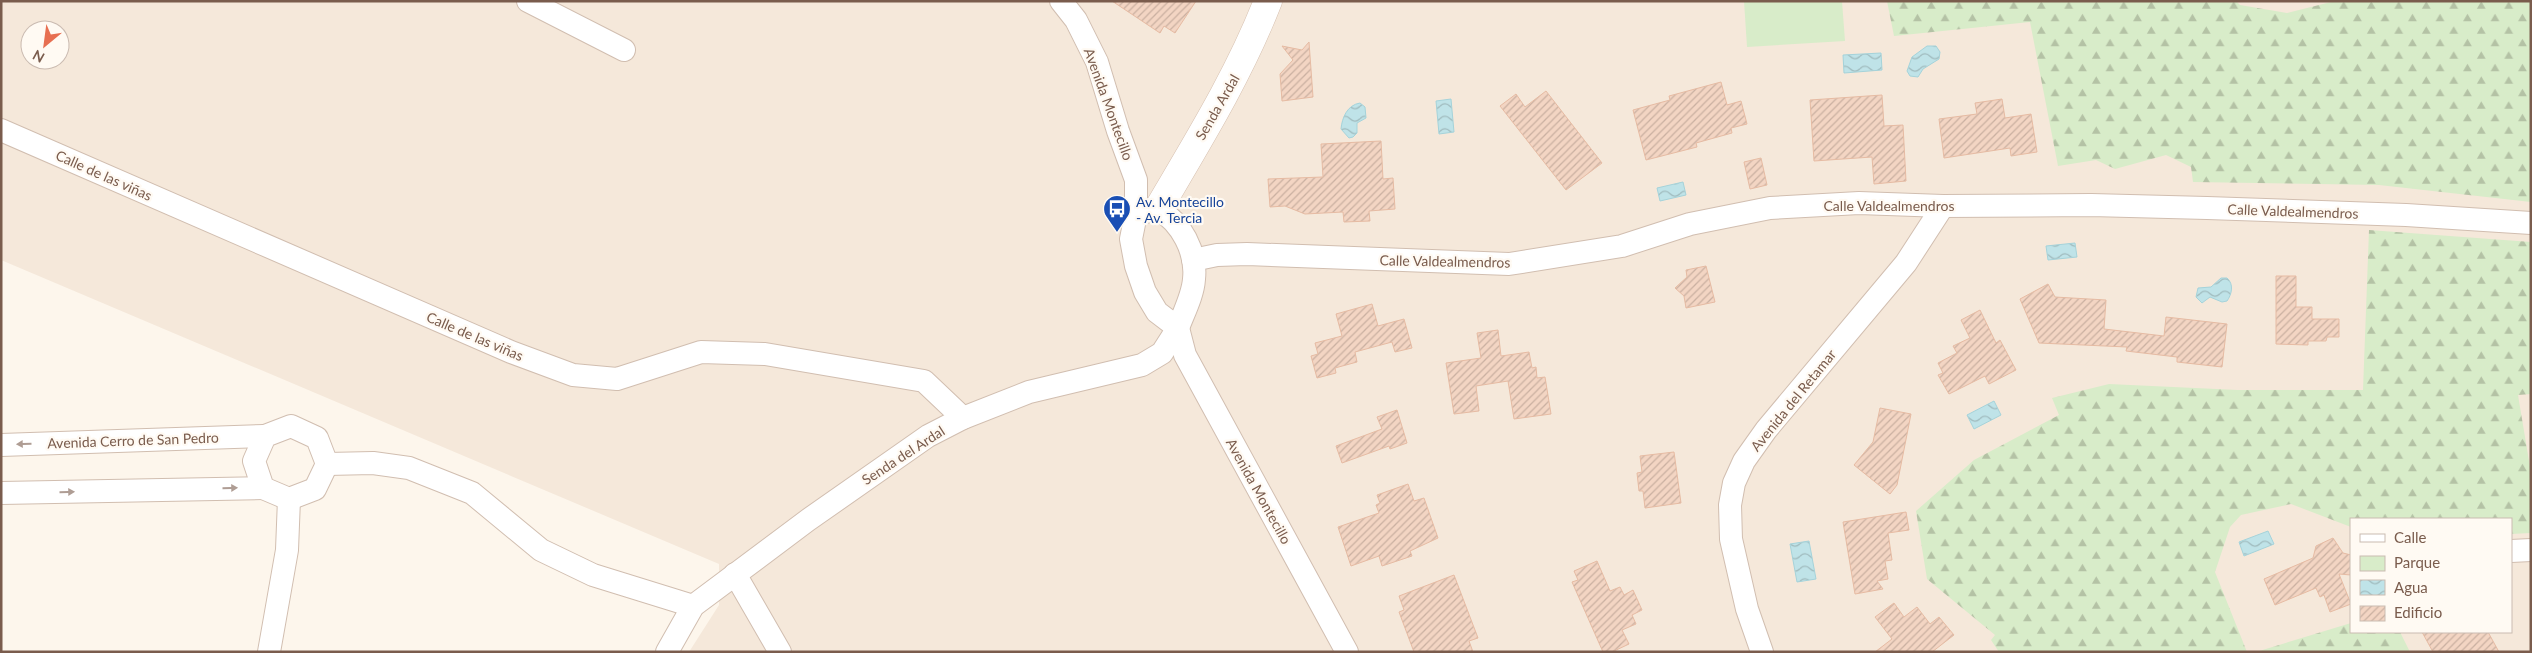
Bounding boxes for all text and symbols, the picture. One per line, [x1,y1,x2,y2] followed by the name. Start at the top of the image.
[20,20,70,70] north arrow
[1081,46,1137,163] street label: Avenida Montecillo
[30,47,47,67] text: N
[1191,71,1243,143] street label: Senda Ardal
[53,146,155,204] street label: Calle de las viñas
[1136,193,1224,226] place label: Av. Montecillo - Av. Tercia
[1102,194,1132,233] bus stop icon: Av. Montecillo - Av. Tercia
[1824,197,1954,214] street label: Calle Valdealmendros
[2227,200,2359,222] street label: Calle Valdealmendros
[1379,251,1511,271] street label: Calle Valdealmendros
[424,308,526,364] street label: Calle de las viñas
[1747,346,1839,454] street label: Avenida del Retamar
[858,422,948,488] street label: Senda del Ardal
[47,429,219,451] street label: Avenida Cerro de San Pedro
[1223,435,1295,547] street label: Avenida Montecillo
[16,441,32,449] one-way arrow
[222,484,238,492] one-way arrow
[60,487,76,495] one-way arrow
[2350,518,2512,633] legend
[2394,528,2427,546] text: Calle
[2394,553,2440,571] text: Parque
[2394,578,2428,596] text: Agua
[2394,603,2442,621] text: Edificio

